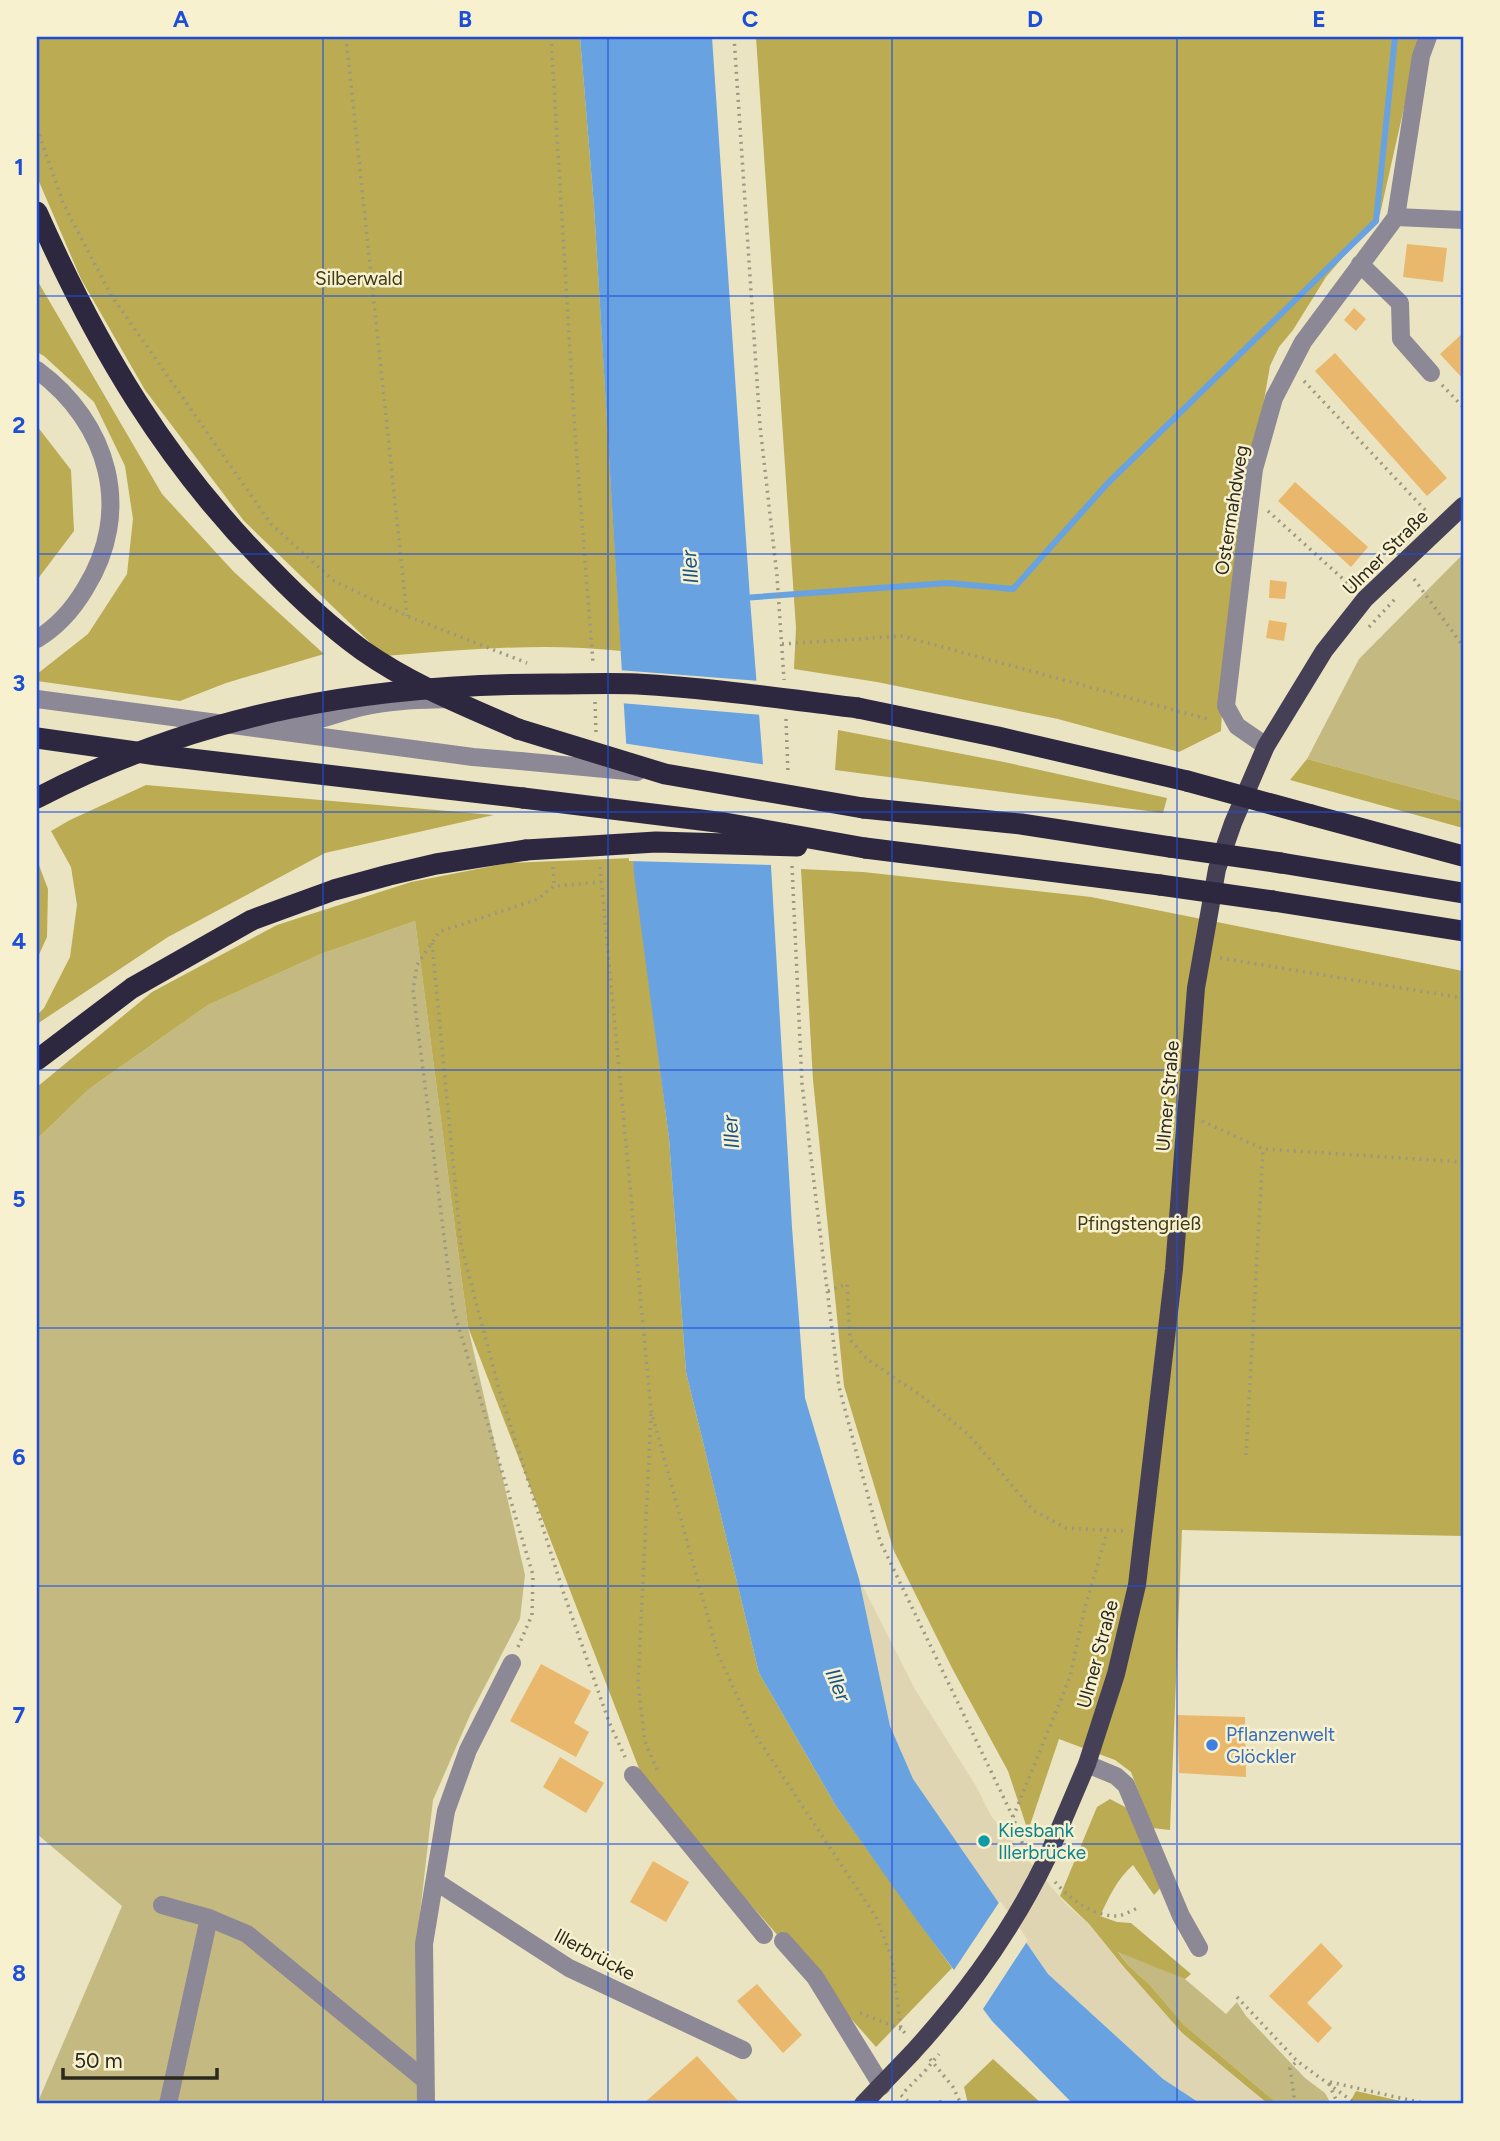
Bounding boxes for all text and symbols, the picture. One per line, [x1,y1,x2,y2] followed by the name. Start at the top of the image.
[173,5,190,33] text: A
[458,5,472,33] text: B
[742,5,759,33] text: C
[1027,5,1043,33] text: D
[1312,5,1326,33] text: E
[14,153,24,181] text: 1
[315,267,403,290] park label: Silberwald
[12,411,26,439] text: 2
[1210,443,1253,577] street label: Ostermahdweg
[1338,505,1433,600] street label: Ulmer Straße
[676,549,703,585] water label: Iller
[13,669,25,697] text: 3
[12,927,26,955] text: 4
[1151,1040,1184,1152] street label: Ulmer Straße
[717,1114,744,1150] water label: Iller
[12,1185,26,1213] text: 5
[1077,1212,1201,1235] park label: Pfingstengrieß
[12,1443,26,1471] text: 6
[1072,1597,1123,1711] street label: Ulmer Straße
[820,1664,857,1706] water label: Iller
[13,1701,26,1729] text: 7
[1226,1723,1335,1768] place label: Pflanzenwelt Glöckler
[1204,1737,1220,1753] marker: Pflanzenwelt Glöckler
[998,1819,1086,1864] place label: Kiesbank Illerbrücke
[976,1833,992,1849] marker: Kiesbank Illerbrücke
[550,1924,639,1985] street label: Illerbrücke
[12,1959,26,1987] text: 8
[63,2036,217,2080] scale bar
[74,2048,123,2073] text: 50 m

